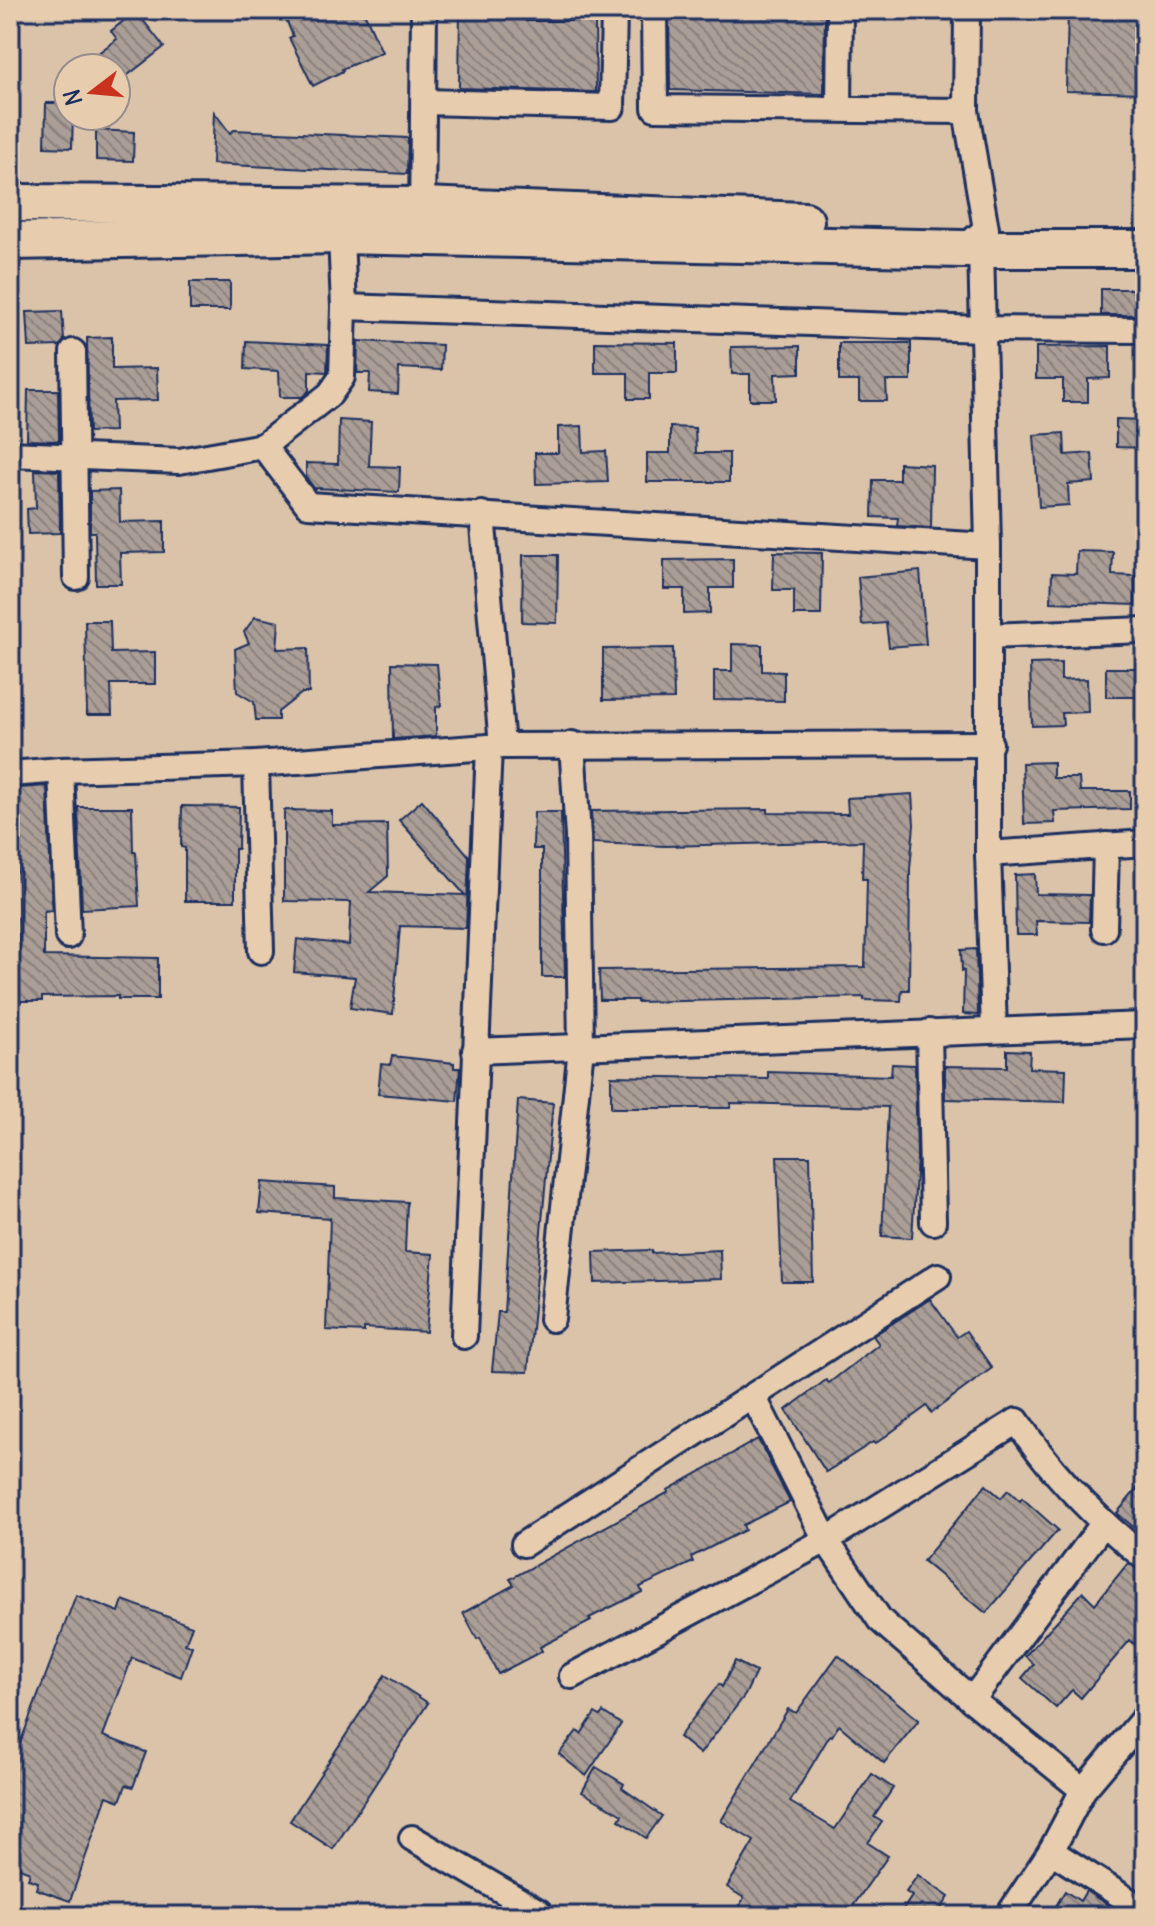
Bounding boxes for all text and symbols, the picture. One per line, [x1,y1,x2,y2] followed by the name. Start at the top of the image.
[52,52,132,132] north arrow
[57,86,88,109] text: N

